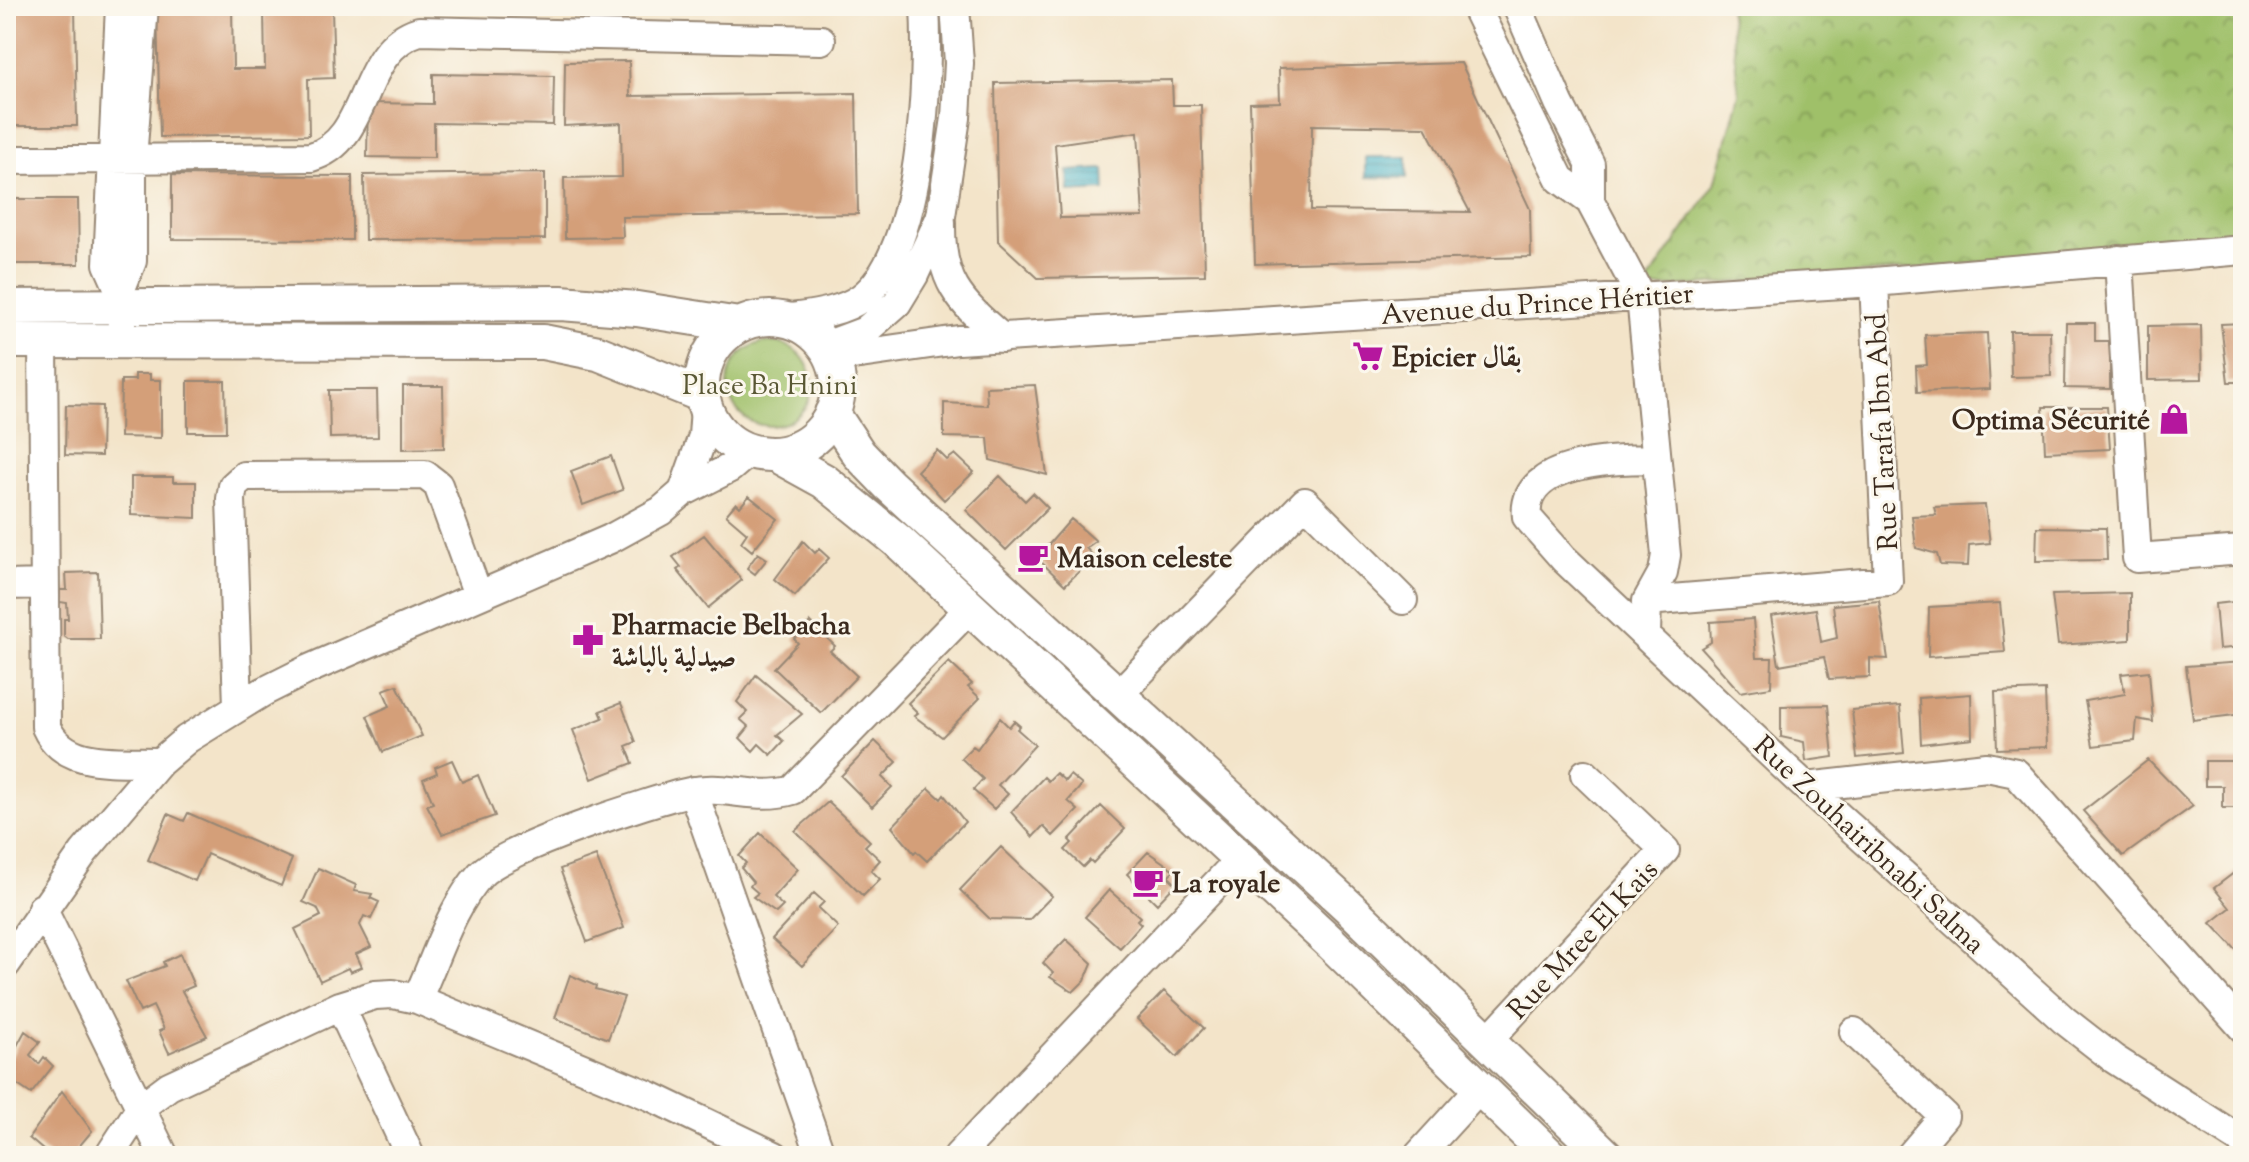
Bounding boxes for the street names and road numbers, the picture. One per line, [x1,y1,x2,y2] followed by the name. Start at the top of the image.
[1380,275,1695,337] street label: Avenue du Prince Héritier
[1858,312,1910,551] street label: Rue Tarafa Ibn Abd
[1743,728,1993,965] street label: Rue Zouhairibnabi Salma
[1500,852,1669,1030] street label: Rue Mree El Kais

